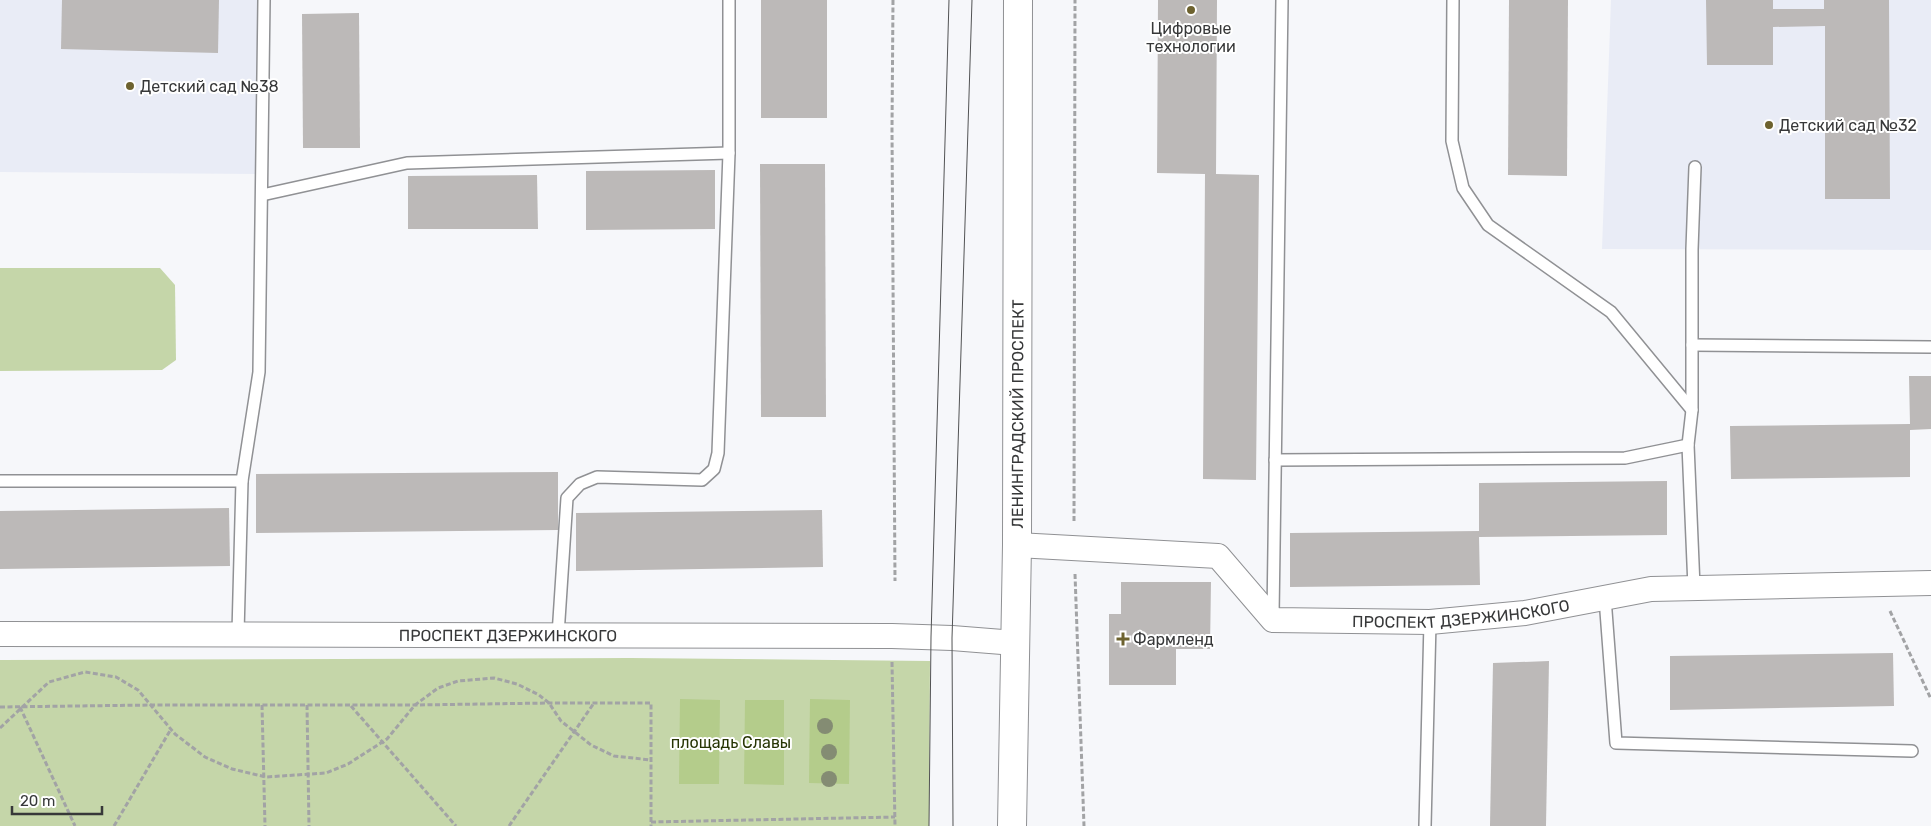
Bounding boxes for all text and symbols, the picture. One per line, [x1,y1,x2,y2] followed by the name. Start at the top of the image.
[1185,4,1197,16] marker: Цифровые технологии
[1146,19,1236,56] place label: Цифровые технологии
[140,77,279,96] place label: Детский сад №38
[124,80,136,92] marker: Детский сад №38
[1779,116,1917,135] place label: Детский сад №32
[1763,119,1775,131] marker: Детский сад №32
[1008,300,1027,529] street label: ЛЕНИНГРАДСКИЙ ПРОСПЕКТ
[1352,596,1571,632] street label: ПРОСПЕКТ ДЗЕРЖИНСКОГО
[399,626,617,645] street label: ПРОСПЕКТ ДЗЕРЖИНСКОГО
[1133,630,1214,649] place label: Фармленд
[1117,633,1129,645] marker: Фармленд
[671,733,791,752] park label: площадь Славы
[12,784,102,816] scale bar
[20,792,55,810] text: 20 m

